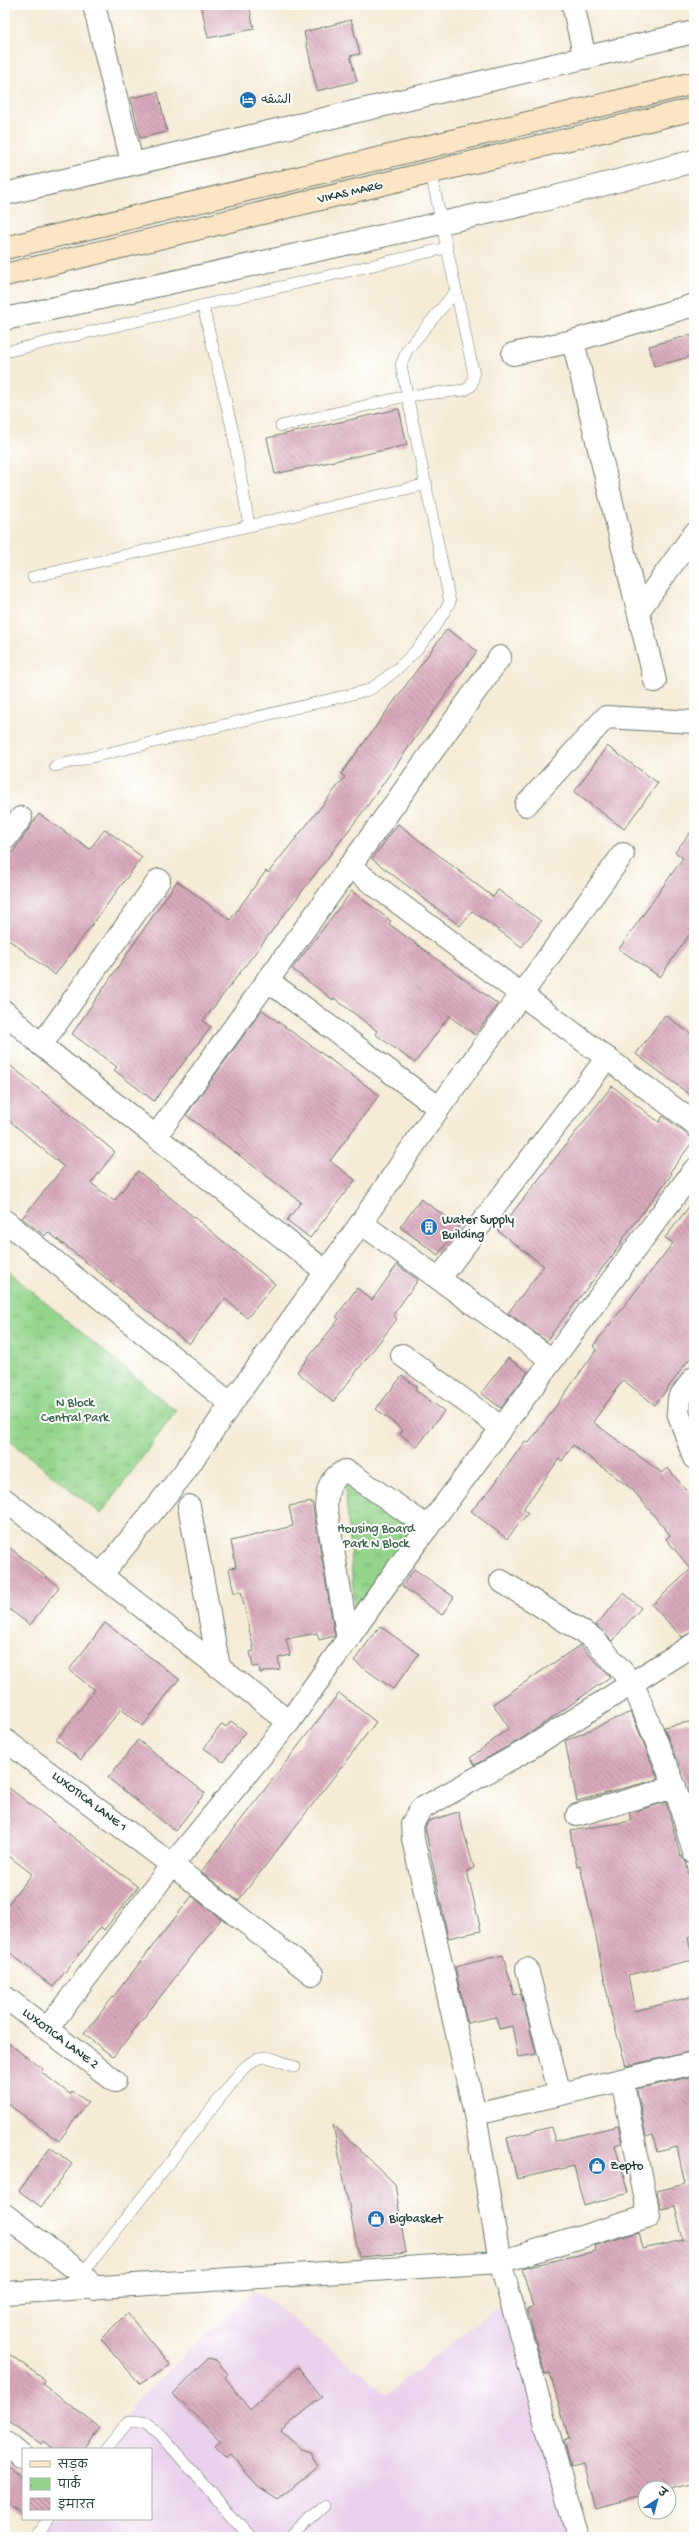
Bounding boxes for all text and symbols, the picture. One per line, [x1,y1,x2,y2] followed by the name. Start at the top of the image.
[238,90,258,110] hotel icon: الشقه
[261,93,291,108] place label: الشقه
[315,178,385,208] street label: VIKAS MARG
[441,1213,515,1243] place label: Water Supply Building
[419,1217,439,1237] building icon: Water Supply Building
[41,1396,110,1426] park label: N Block Central Park
[337,1522,416,1552] park label: Housing Board Park N Block
[48,1769,130,1835] street label: LUXOTICA LANE 1
[19,2006,101,2073] street label: LUXOTICA LANE 2
[587,2156,607,2176] shop icon: Zepto
[610,2159,644,2174] place label: Zepto
[366,2209,386,2229] shop icon: Bigbasket
[388,2212,444,2227] place label: Bigbasket
[22,2448,152,2520] legend
[57,2459,89,2473] text: सड़क
[57,2474,82,2493] text: पार्क
[637,2480,677,2520] north arrow
[654,2485,670,2502] text: उ
[58,2498,96,2513] text: इमारत

